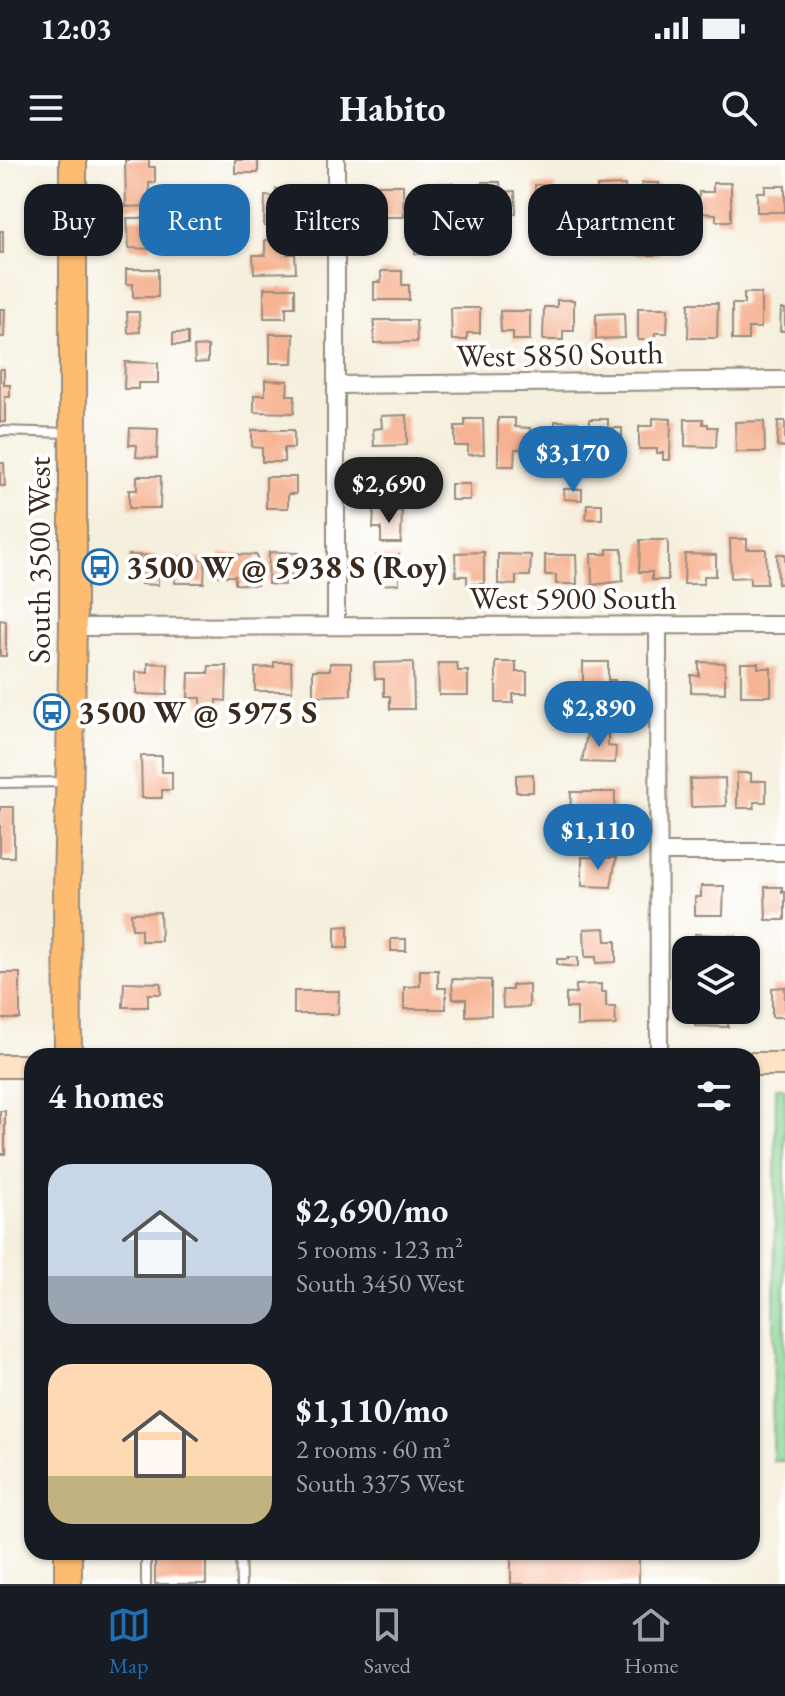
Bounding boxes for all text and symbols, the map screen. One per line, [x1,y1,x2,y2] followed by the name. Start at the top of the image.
[40,9,112,48] text: 12:03
[339,85,446,132] text: Habito
[24,86,68,130] icon: menu
[717,86,761,130] icon: search
[24,184,123,256] chip: Buy
[139,184,250,256] chip: Rent
[266,184,388,256] chip: Filters
[404,184,512,256] chip: New
[528,184,703,256] chip: Apartment
[456,331,664,377] street label: West 5850 South
[508,426,638,494] pin: $3,170
[536,435,610,469] text: $3,170
[18,456,60,664] street label: South 3500 West
[324,457,454,525] pin: $2,690
[352,466,426,500] text: $2,690
[126,546,447,588] place label: 3500 W @ 5938 S (Roy)
[81,548,119,586] bus stop icon: 3500 W @ 5938 S (Roy)
[469,577,677,619] street label: West 5900 South
[534,681,664,749] pin: $2,890
[562,690,636,724] text: $2,890
[78,691,317,733] place label: 3500 W @ 5975 S
[33,693,71,731] bus stop icon: 3500 W @ 5975 S
[533,804,663,872] pin: $1,110
[561,813,635,847] text: $1,110
[672,936,760,1024] map controls
[672,936,760,1024] button: layers
[48,1074,164,1118] text: 4 homes
[692,1074,736,1118] icon: filters
[296,1188,448,1232] text: $2,690/mo
[112,1196,208,1292] icon: home
[296,1232,463,1266] text: 5 rooms · 123 m²
[296,1266,464,1300] text: South 3450 West
[296,1388,448,1432] text: $1,110/mo
[112,1396,208,1492] icon: home
[296,1432,451,1466] text: 2 rooms · 60 m²
[296,1466,464,1500] text: South 3375 West
[107,1603,151,1680] tab: Map
[364,1603,411,1680] tab: Saved
[624,1603,678,1680] tab: Home

